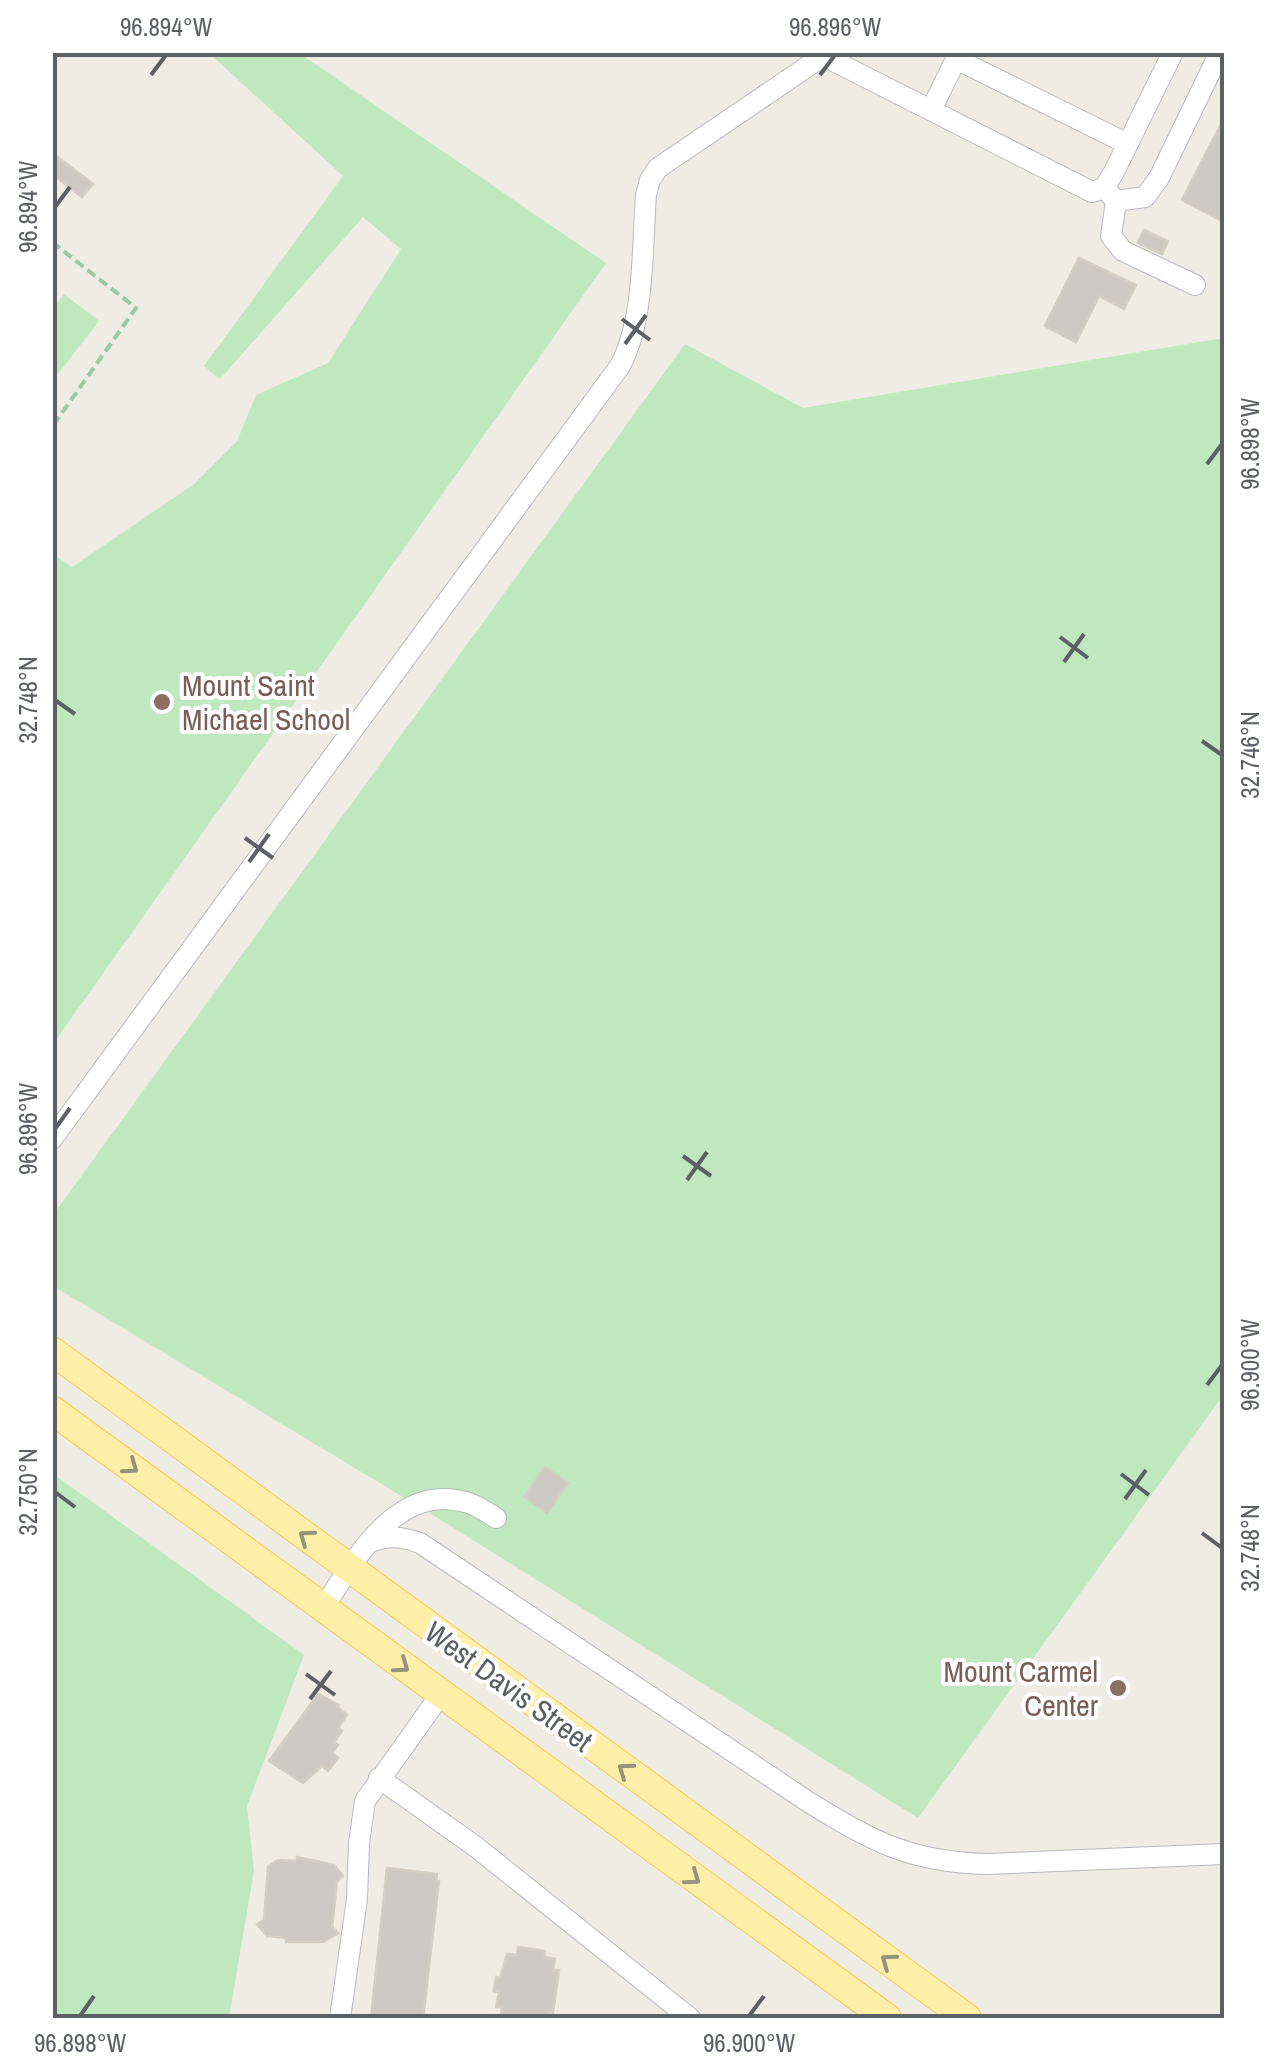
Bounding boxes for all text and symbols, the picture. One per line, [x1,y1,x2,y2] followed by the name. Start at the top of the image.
[120,10,213,44] text: 96.894°W
[789,10,882,44] text: 96.896°W
[11,160,45,253] text: 96.894°W
[1233,397,1267,490] text: 96.898°W
[11,656,45,744] text: 32.748°N
[182,665,350,739] place label: Mount Saint Michael School
[151,691,173,713] marker: Mount Saint Michael School
[1233,711,1267,799] text: 32.746°N
[11,1082,45,1175] text: 96.896°W
[1233,1318,1267,1411] text: 96.900°W
[11,1448,45,1536] text: 32.750°N
[120,1456,138,1473] one-way arrow
[1233,1504,1267,1592] text: 32.748°N
[299,1532,317,1549] one-way arrow
[417,1612,601,1760] street label: West Davis Street
[944,1651,1099,1725] place label: Mount Carmel Center
[391,1654,409,1671] one-way arrow
[1107,1677,1129,1699] marker: Mount Carmel Center
[617,1764,636,1783] one-way arrow
[682,1866,700,1883] one-way arrow
[881,1956,899,1973] one-way arrow
[34,2026,127,2060] text: 96.898°W
[703,2026,796,2060] text: 96.900°W

